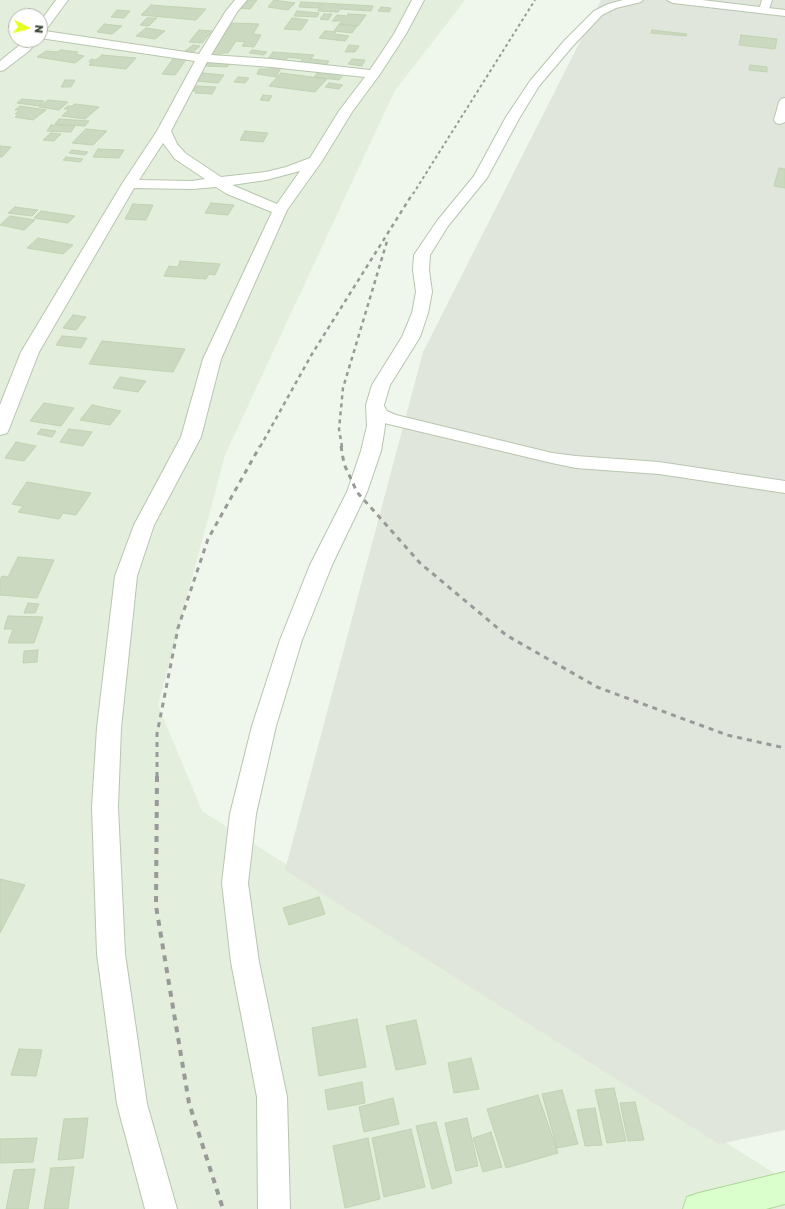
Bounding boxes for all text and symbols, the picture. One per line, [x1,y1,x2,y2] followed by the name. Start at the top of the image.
[8,8,48,48] north arrow
[33,24,46,34] text: N

